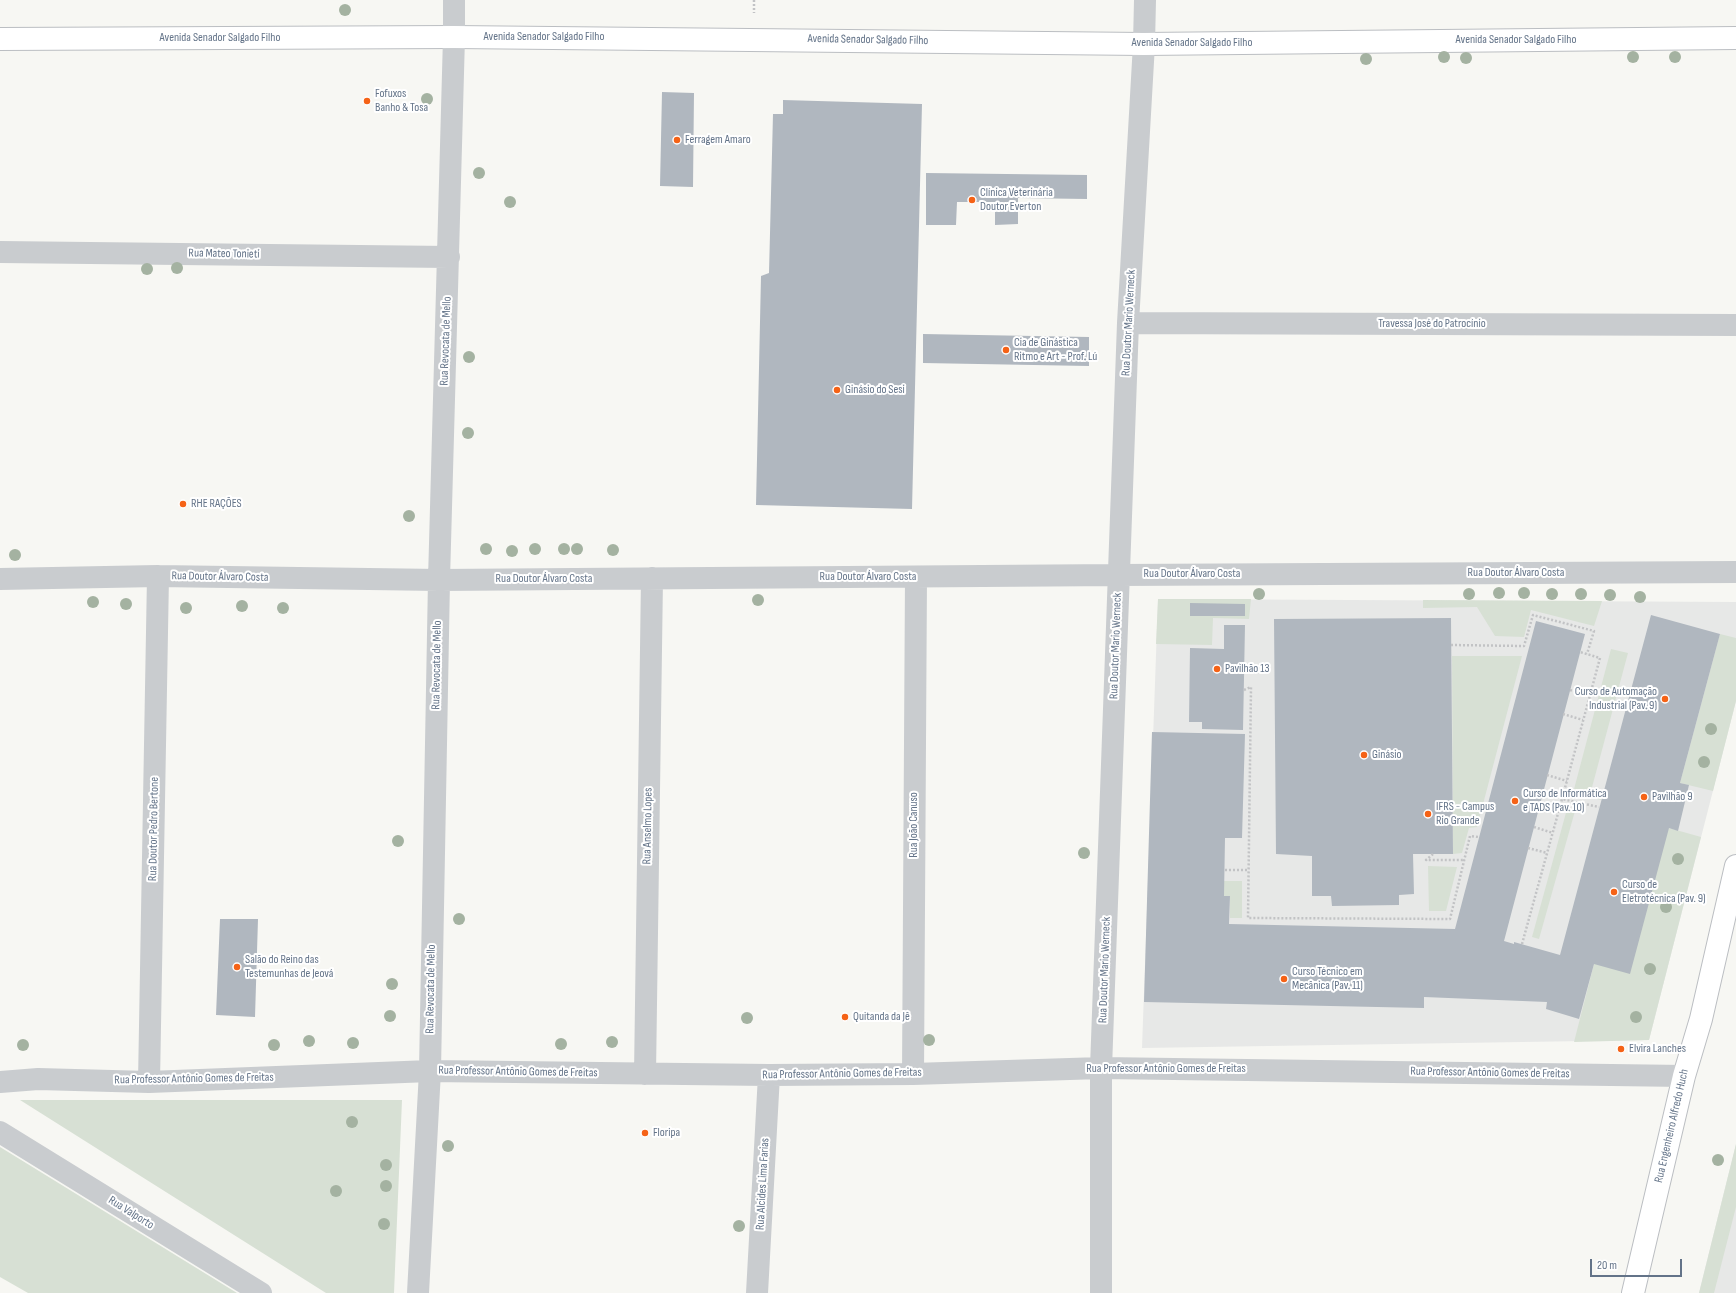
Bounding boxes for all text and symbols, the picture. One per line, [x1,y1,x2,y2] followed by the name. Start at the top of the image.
[484,30,604,44] street label: Avenida Senador Salgado Filho
[160,31,280,45] street label: Avenida Senador Salgado Filho
[808,32,928,48] street label: Avenida Senador Salgado Filho
[1456,33,1576,47] street label: Avenida Senador Salgado Filho
[1132,36,1252,50] street label: Avenida Senador Salgado Filho
[375,87,428,115] place label: Fofuxos Banho & Tosa
[362,96,372,106] marker: Fofuxos Banho & Tosa
[685,133,751,147] place label: Ferragem Amaro
[672,135,682,145] marker: Ferragem Amaro
[980,186,1053,214] place label: Clínica Veterinária Doutor Everton
[967,195,977,205] marker: Clínica Veterinária Doutor Everton
[188,246,260,262] street label: Rua Mateo Tonieti
[1119,269,1139,377] street label: Rua Doutor Mario Werneck
[437,296,455,386] street label: Rua Revocata de Mello
[1378,317,1486,331] street label: Travessa José do Patrocínio
[1014,336,1097,364] place label: Cia de Ginástica Ritmo e Art - Prof. Lú
[1001,345,1011,355] marker: Cia de Ginástica Ritmo e Art - Prof. Lú
[845,383,905,397] place label: Ginásio do Sesi
[832,385,842,395] marker: Ginásio do Sesi
[191,497,242,511] place label: RHE RAÇÕES
[178,499,188,509] marker: RHE RAÇÕES
[1468,566,1564,580] street label: Rua Doutor Álvaro Costa
[1144,567,1240,581] street label: Rua Doutor Álvaro Costa
[171,569,269,585] street label: Rua Doutor Álvaro Costa
[820,570,916,584] street label: Rua Doutor Álvaro Costa
[496,572,592,586] street label: Rua Doutor Álvaro Costa
[1107,593,1125,699] street label: Rua Doutor Mario Werneck
[429,620,445,710] street label: Rua Revocata de Mello
[1225,662,1269,676] place label: Pavilhão 13
[1212,664,1222,674] marker: Pavilhão 13
[1575,685,1657,713] place label: Curso de Automação Industrial (Pav. 9)
[1660,694,1670,704] marker: Curso de Automação Industrial (Pav. 9)
[1372,748,1402,762] place label: Ginásio
[1359,750,1369,760] marker: Ginásio
[146,777,162,881] street label: Rua Doutor Pedro Bertone
[640,787,656,865] street label: Rua Anselmo Lopes
[1523,787,1607,815] place label: Curso de Informática e TADS (Pav. 10)
[1652,790,1693,804] place label: Pavilhão 9
[907,792,921,858] street label: Rua João Canuso
[1639,792,1649,802] marker: Pavilhão 9
[1510,796,1520,806] marker: Curso de Informática e TADS (Pav. 10)
[1436,800,1494,828] place label: IFRS - Campus Rio Grande
[1423,809,1433,819] marker: IFRS - Campus Rio Grande
[1622,878,1706,906] place label: Curso de Eletrotécnica (Pav. 9)
[1609,887,1619,897] marker: Curso de Eletrotécnica (Pav. 9)
[1096,917,1114,1023] street label: Rua Doutor Mario Werneck
[423,944,439,1034] street label: Rua Revocata de Mello
[245,953,333,981] place label: Salão do Reino das Testemunhas de Jeová
[232,962,242,972] marker: Salão do Reino das Testemunhas de Jeová
[1292,965,1363,993] place label: Curso Técnico em Mecânica (Pav. 11)
[1279,974,1289,984] marker: Curso Técnico em Mecânica (Pav. 11)
[853,1010,910,1024] place label: Quitanda da Jê
[840,1012,850,1022] marker: Quitanda da Jê
[1629,1042,1686,1056] place label: Elvira Lanches
[1616,1044,1626,1054] marker: Elvira Lanches
[1086,1062,1246,1076] street label: Rua Professor Antônio Gomes de Freitas
[438,1063,598,1081] street label: Rua Professor Antônio Gomes de Freitas
[1410,1064,1570,1082] street label: Rua Professor Antônio Gomes de Freitas
[762,1065,922,1083] street label: Rua Professor Antônio Gomes de Freitas
[1652,1068,1692,1184] street label: Rua Engenheiro Alfredo Huch
[114,1070,274,1088] street label: Rua Professor Antônio Gomes de Freitas
[653,1126,680,1140] place label: Floripa
[640,1128,650,1138] marker: Floripa
[753,1138,773,1230] street label: Rua Alcides Lima Farias
[106,1193,156,1233] street label: Rua Valporto
[1592,1251,1684,1277] scale bar
[1597,1258,1617,1273] text: 20 m

